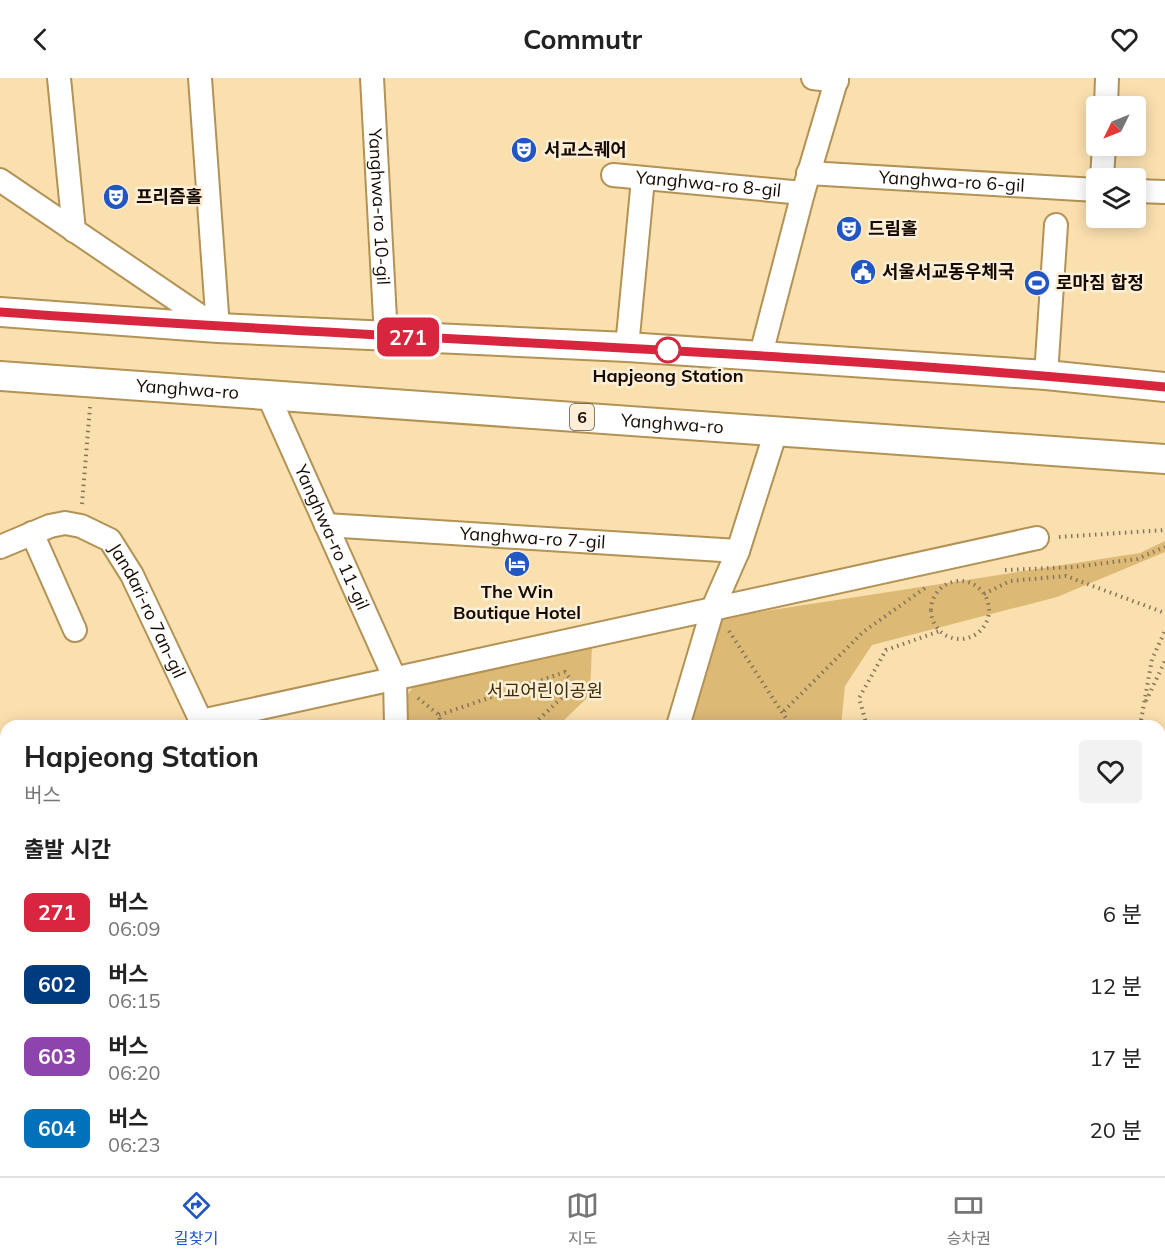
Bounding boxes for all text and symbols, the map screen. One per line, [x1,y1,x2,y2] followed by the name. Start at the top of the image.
[523,22,642,56] text: Commutr
[24,23,57,56] icon: back
[1108,23,1141,56] icon: heart
[1086,96,1146,156] north arrow
[1086,96,1146,228] map controls
[364,127,395,286] street label: Yanghwa-ro 10-gil
[509,135,539,165] theatre icon: 서교스퀘어
[544,138,627,161] place label: 서교스퀘어
[634,165,782,202] street label: Yanghwa-ro 8-gil
[877,165,1025,197] street label: Yanghwa-ro 6-gil
[1086,168,1146,228] button: layers
[101,182,131,212] theatre icon: 프리즘홀
[136,185,202,208] place label: 프리즘홀
[834,214,864,244] theatre icon: 드림홀
[868,217,918,240] place label: 드림홀
[848,257,878,287] public building icon: 서울서교동우체국
[882,260,1014,283] place label: 서울서교동우체국
[1022,268,1052,298] sports icon: 로마짐 합정
[1056,271,1144,294] place label: 로마짐 합정
[374,318,442,356] line badge: 271
[389,324,427,350] text: 271
[655,337,681,363] marker: Hapjeong Station
[593,364,743,387] place label: Hapjeong Station
[134,374,240,404] street label: Yanghwa-ro
[570,404,594,430] road number: 6
[619,408,725,439] street label: Yanghwa-ro
[289,460,375,613] street label: Yanghwa-ro 11-gil
[458,521,606,554] street label: Yanghwa-ro 7-gil
[104,538,191,682] street label: Jandari-ro 7an-gil
[502,549,532,579] hotel icon: The Win Boutique Hotel
[453,580,581,624] place label: The Win Boutique Hotel
[487,679,603,702] park label: 서교어린이공원
[24,739,259,774] text: Hapjeong Station
[1079,740,1142,803] button: heart
[24,782,61,807] text: 버스
[24,835,111,863] text: 출발 시간
[108,888,148,916] text: 버스
[38,899,76,925] text: 271
[1103,900,1142,928] text: 6 분
[108,916,161,941] text: 06:09
[108,960,148,988] text: 버스
[38,971,76,997] text: 602
[1090,972,1142,1000] text: 12 분
[108,988,161,1013] text: 06:15
[108,1032,148,1060] text: 버스
[38,1043,76,1069] text: 603
[1090,1044,1142,1072] text: 17 분
[108,1060,161,1085] text: 06:20
[108,1104,148,1132] text: 버스
[38,1115,76,1141] text: 604
[1090,1116,1142,1144] text: 20 분
[108,1132,161,1157] text: 06:23
[174,1189,218,1249] tab: 길찾기
[566,1189,599,1249] tab: 지도
[947,1189,991,1249] tab: 승차권

